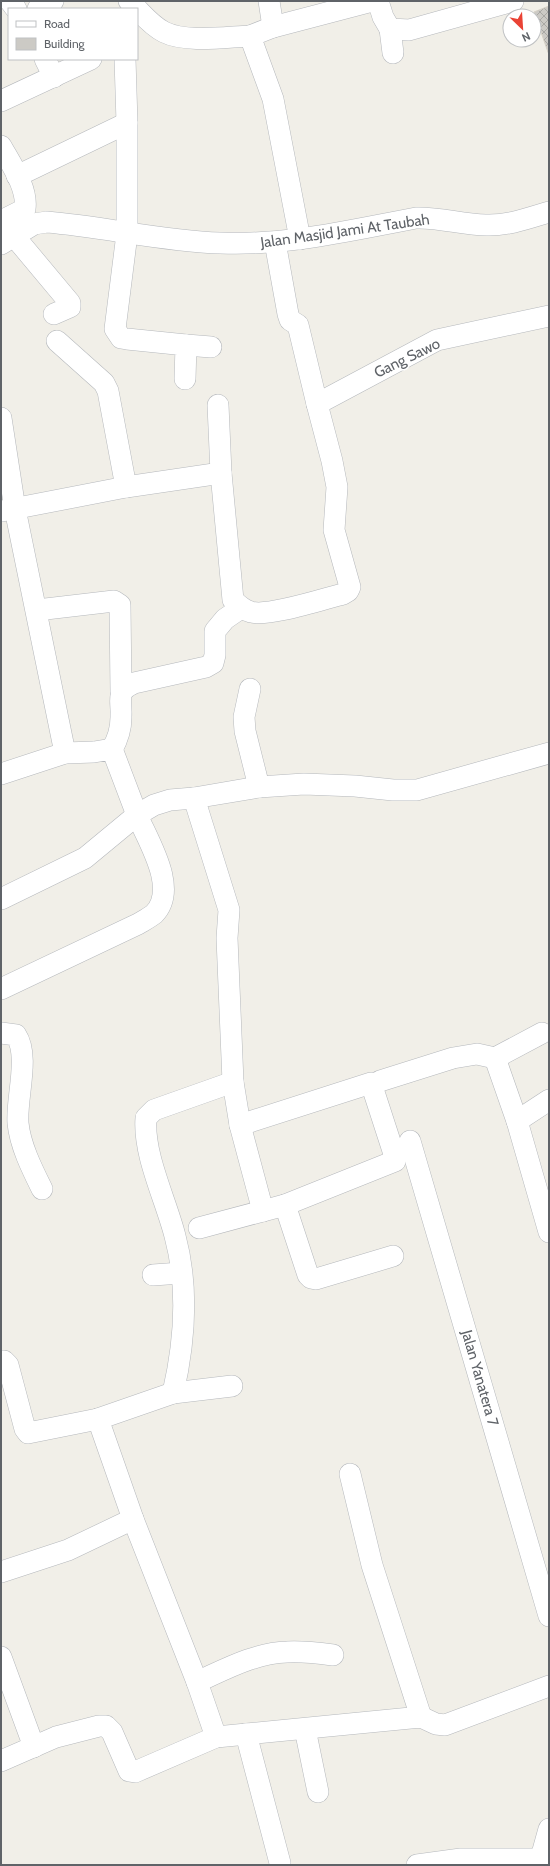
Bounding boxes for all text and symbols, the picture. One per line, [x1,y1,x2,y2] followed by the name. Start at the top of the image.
[8,8,138,60] legend
[502,8,542,48] north arrow
[44,16,70,31] text: Road
[520,29,533,45] text: N
[44,36,86,51] text: Building
[258,210,431,252] street label: Jalan Masjid Jami At Taubah
[371,334,443,382] street label: Gang Sawo
[457,1327,502,1428] street label: Jalan Yanatera 7

